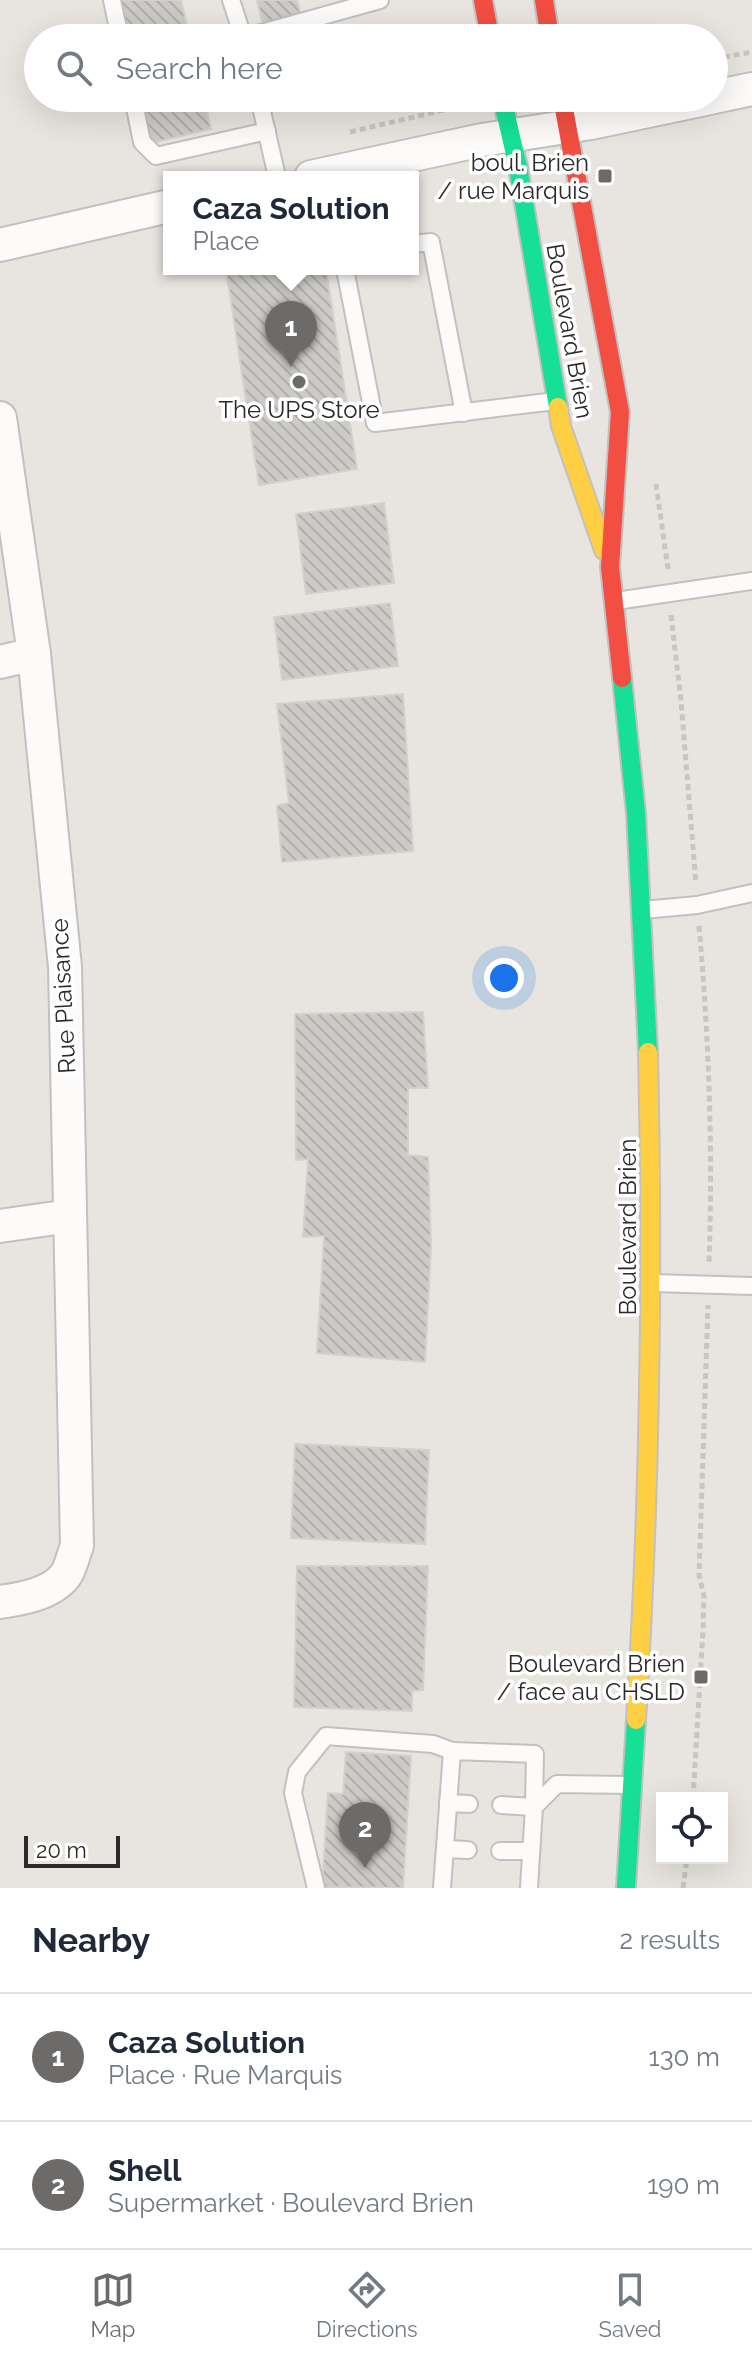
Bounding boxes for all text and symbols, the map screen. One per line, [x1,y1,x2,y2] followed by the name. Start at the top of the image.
[24,24,728,112] search box
[52,46,96,90] icon: search
[116,51,283,86] text: Search here
[438,148,589,205] place label: boul. Brien / rue Marquis
[596,167,614,185] marker: boul. Brien / rue Marquis
[163,171,419,275] popup
[192,191,390,226] text: Caza Solution
[192,226,259,256] text: Place
[540,241,600,421] street label: Boulevard Brien
[265,301,317,367] pin: 1
[290,373,308,391] marker: The UPS Store
[218,395,380,424] place label: The UPS Store
[44,918,82,1074] street label: Rue Plaisance
[484,958,524,998] your location
[613,1138,642,1316] street label: Boulevard Brien
[497,1649,685,1706] place label: Boulevard Brien / face au CHSLD
[692,1668,710,1686] marker: Boulevard Brien / face au CHSLD
[656,1792,728,1864] map controls
[656,1792,728,1864] button: locate
[339,1802,391,1868] pin: 2
[24,1832,120,1868] scale bar
[36,1837,87,1863] text: 20 m
[32,1920,150,1960] text: Nearby
[620,1925,720,1955] text: 2 results
[108,2025,305,2060] text: Caza Solution
[52,2042,64,2072] text: 1
[649,2042,720,2072] text: 130 m
[108,2060,342,2090] text: Place · Rue Marquis
[108,2153,181,2188] text: Shell
[51,2170,65,2200] text: 2
[647,2170,720,2200] text: 190 m
[108,2188,474,2218] text: Supermarket · Boulevard Brien
[90,2268,135,2342] tab: Map
[316,2268,418,2342] tab: Directions
[599,2268,662,2342] tab: Saved

